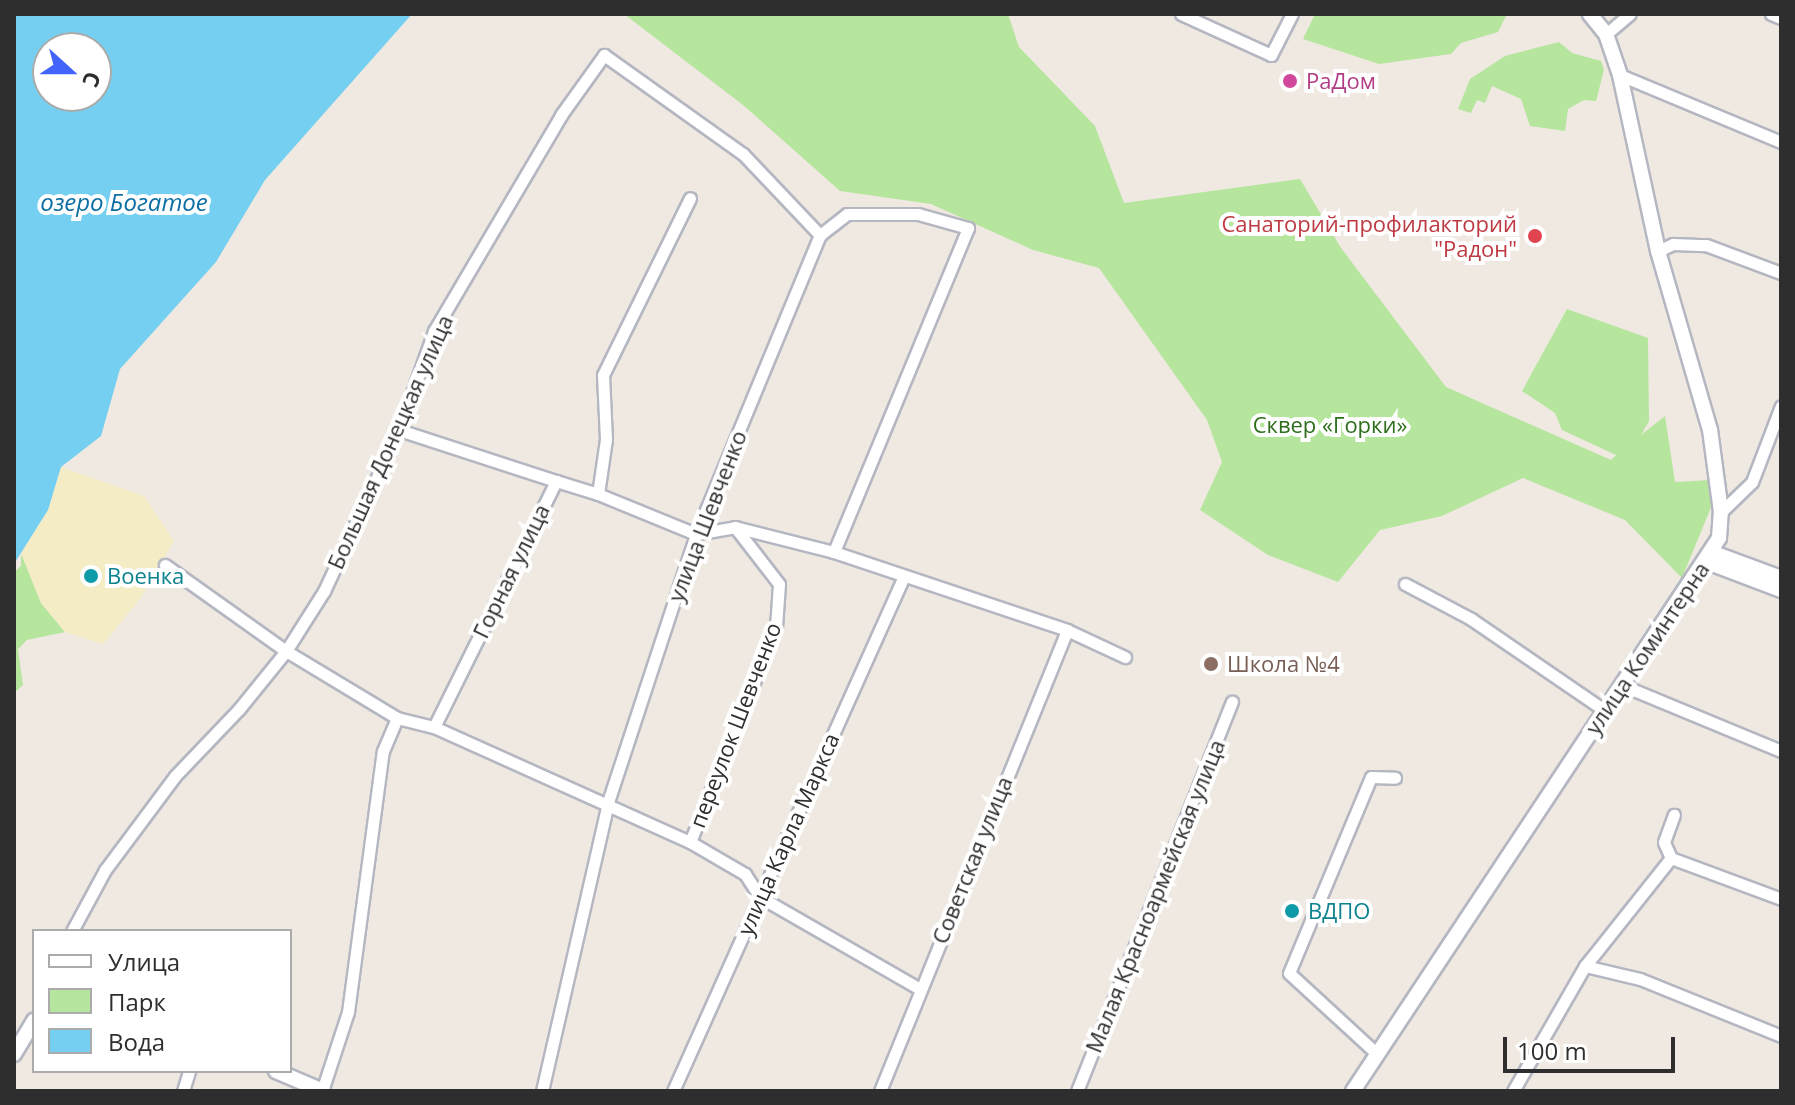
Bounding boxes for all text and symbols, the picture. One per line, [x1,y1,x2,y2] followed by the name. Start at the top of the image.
[32,32,112,112] north arrow
[76,68,109,92] text: С
[1306,68,1376,94] place label: РаДом
[1281,72,1299,90] marker: РаДом
[40,188,208,216] water label: озеро Богатое
[1221,210,1517,262] place label: Санаторий-профилакторий "Радон"
[1524,225,1546,247] marker: Санаторий-профилакторий "Радон"
[322,311,458,573] street label: Большая Донецкая улица
[1253,412,1407,438] park label: Сквер «Горки»
[662,427,752,605] street label: улица Шевченко
[467,500,555,642] street label: Горная улица
[1579,557,1715,739] street label: улица Коминтерна
[107,563,184,589] place label: Военка
[82,567,100,585] marker: Военка
[684,619,786,831] street label: переулок Шевченко
[1227,651,1340,677] place label: Школа №4
[1202,655,1220,673] marker: Школа №4
[731,729,845,939] street label: улица Карла Маркса
[1080,736,1230,1056] street label: Малая Красноармейская улица
[926,773,1018,947] street label: Советская улица
[1308,898,1370,924] place label: ВДПО
[1283,902,1301,920] marker: ВДПО
[32,929,292,1073] legend
[108,945,180,978] text: Улица
[108,985,166,1018] text: Парк
[1507,1021,1679,1071] scale bar
[108,1025,165,1058] text: Вода
[1517,1034,1587,1067] text: 100 m

